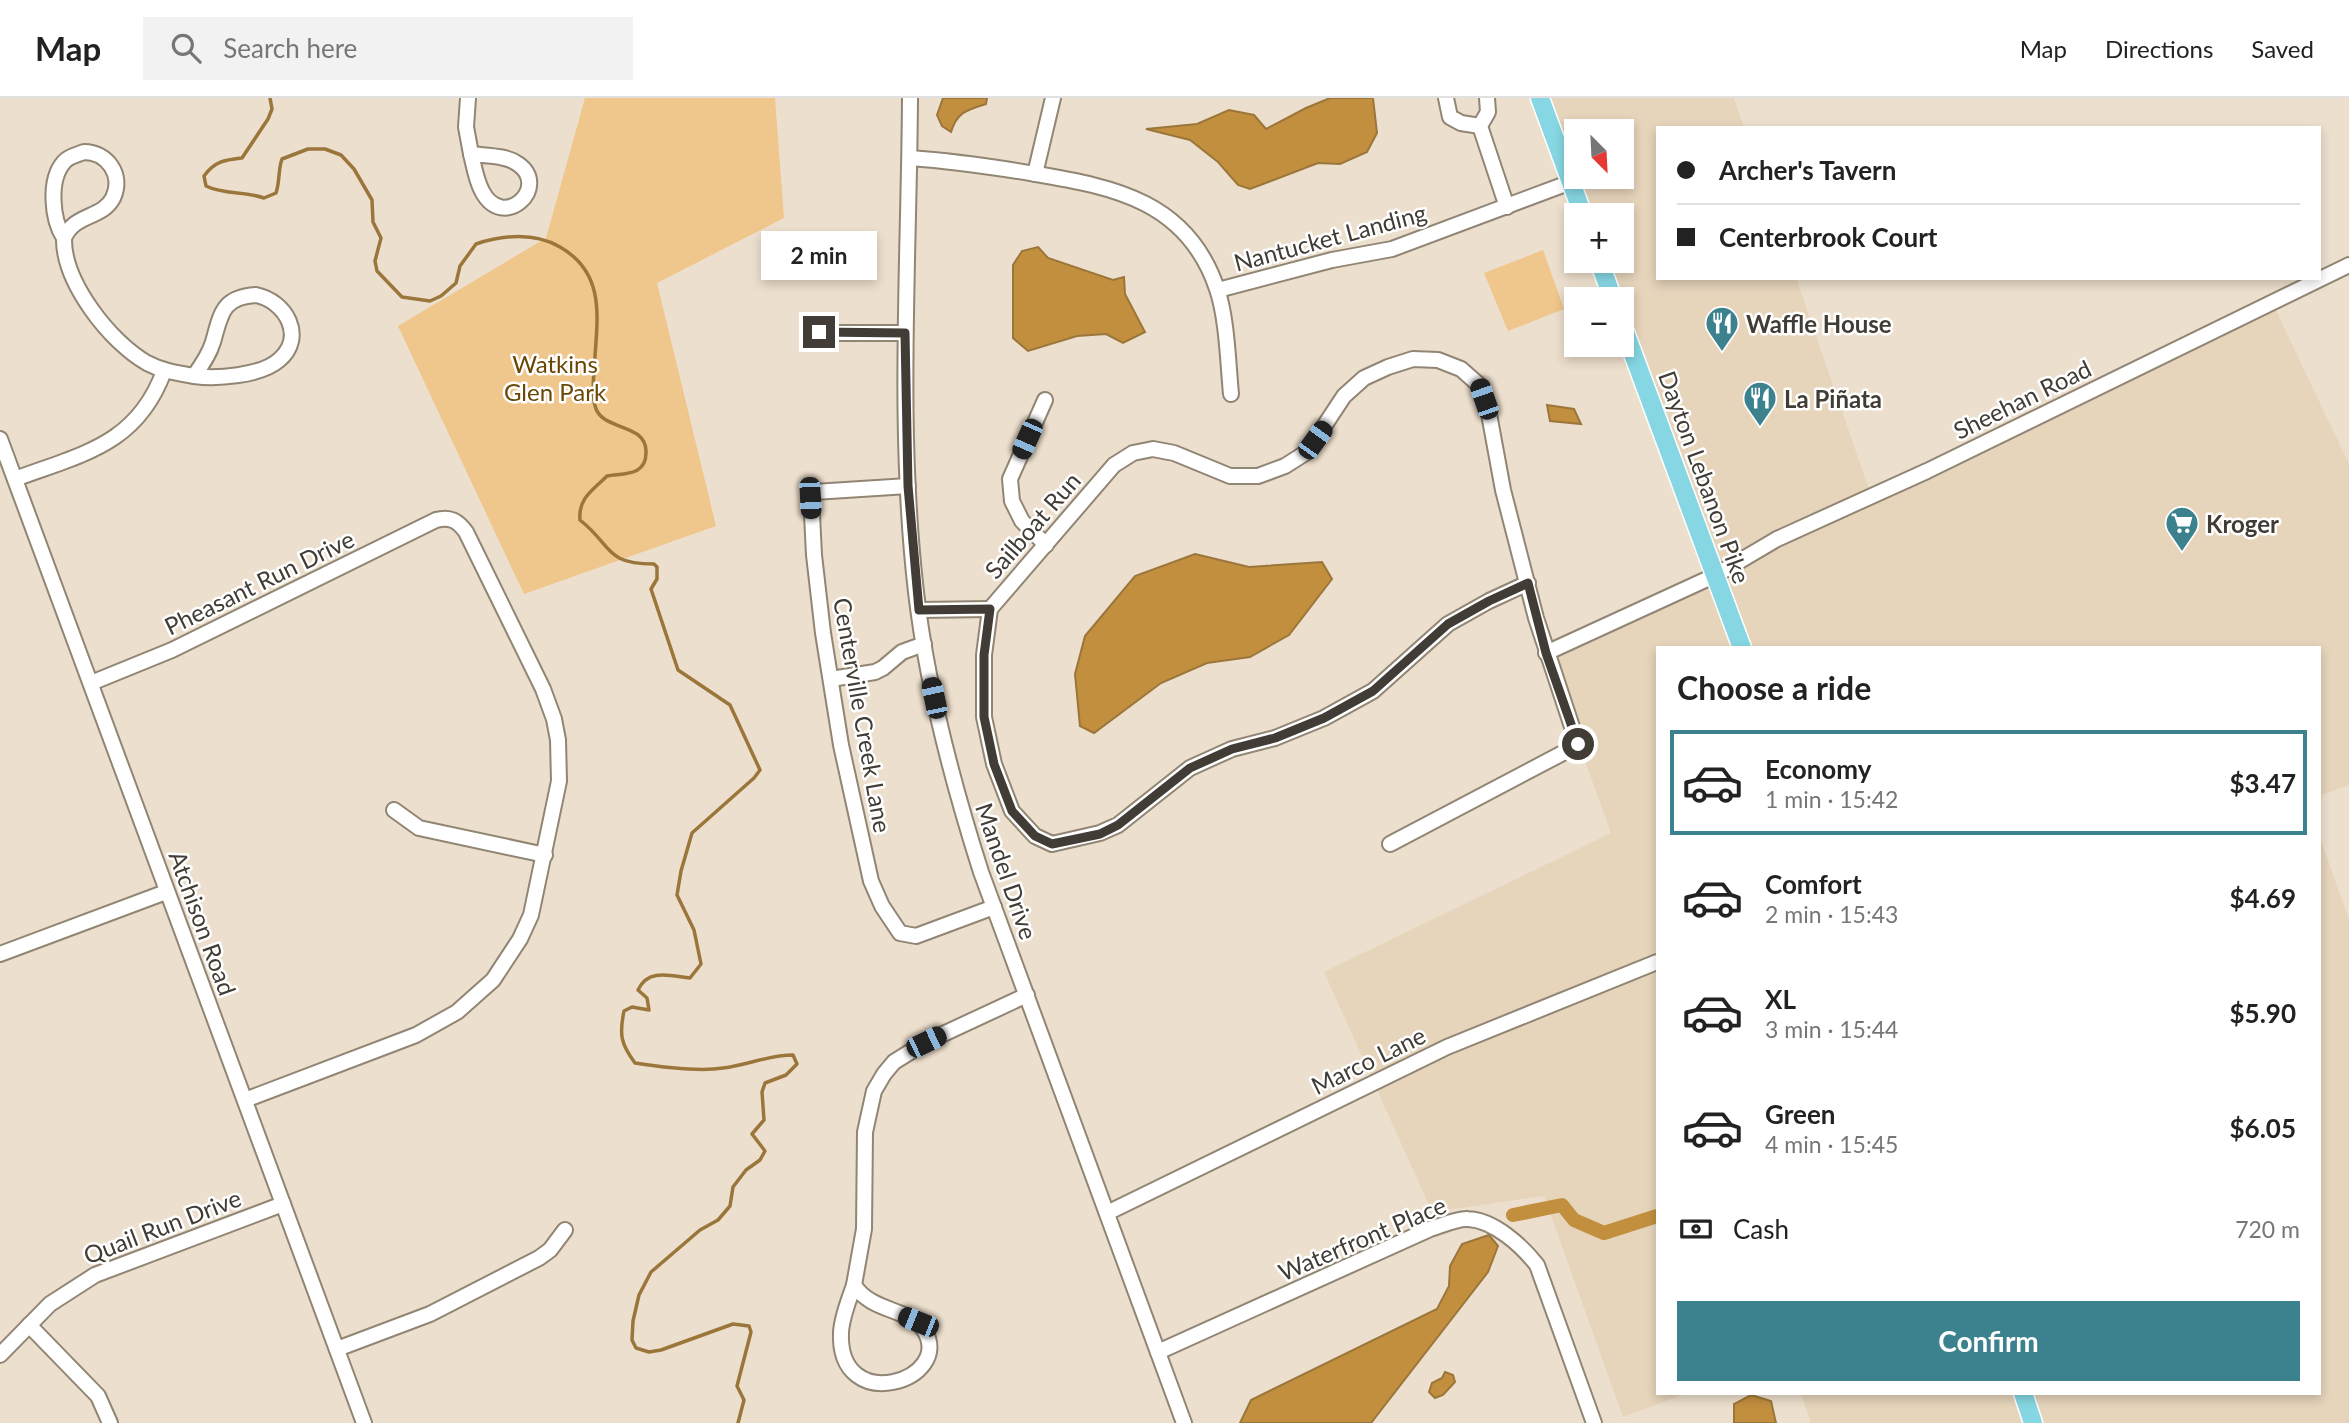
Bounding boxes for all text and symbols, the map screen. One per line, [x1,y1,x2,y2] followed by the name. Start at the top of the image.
[143,17,633,80] search box
[35,28,101,68] text: Map
[167,29,205,67] icon: search
[223,32,357,64] text: Search here
[2020,34,2067,63] text: Map
[2105,34,2213,63] text: Directions
[2251,34,2314,63] text: Saved
[1564,119,1634,189] north arrow
[1564,119,1634,357] map controls
[1719,154,1896,186] text: Archer's Tavern
[1231,197,1429,277] street label: Nantucket Landing
[1564,203,1634,273] button: +
[1719,221,1938,253] text: Centerbrook Court
[761,230,877,280] callout: 2 min
[790,241,848,269] text: 2 min
[1564,287,1634,357] button: −
[1703,304,1741,353] restaurant icon: Waffle House
[1746,309,1892,338] place label: Waffle House
[803,316,835,348] route end
[504,349,607,406] park label: Watkins Glen Park
[1948,353,2096,445] street label: Sheehan Road
[1653,367,1757,587] street label: Dayton Lebanon Pike
[1468,376,1501,422] car
[1741,379,1779,428] restaurant icon: La Piñata
[1784,384,1882,413] place label: La Piñata
[1009,416,1046,462] car
[1295,417,1336,463] car
[978,466,1086,584] street label: Sailboat Run
[799,476,822,520] car
[2163,504,2201,553] supermarket icon: Kroger
[2206,509,2279,538] place label: Kroger
[159,524,359,640] street label: Pheasant Run Drive
[828,595,898,835] street label: Centerville Creek Lane
[1677,668,1871,707] text: Choose a ride
[920,675,949,721] car
[1562,728,1594,760] route start
[1681,751,1744,814] icon: car
[1765,753,1871,785] text: Economy
[2230,767,2296,799] text: $3.47
[1765,785,1898,813] text: 1 min · 15:42
[970,799,1044,943] street label: Mandel Drive
[163,847,243,999] street label: Atchison Road
[1681,866,1744,929] icon: car
[1765,868,1862,900] text: Comfort
[2230,882,2296,914] text: $4.69
[1765,900,1898,928] text: 2 min · 15:43
[1681,981,1744,1044] icon: car
[1765,983,1796,1015] text: XL
[2230,997,2296,1029] text: $5.90
[1765,1015,1898,1043] text: 3 min · 15:44
[1306,1020,1430,1100] street label: Marco Lane
[903,1023,950,1061] car
[1681,1096,1744,1159] icon: car
[1765,1098,1835,1130] text: Green
[2230,1112,2296,1144] text: $6.05
[1765,1130,1898,1158] text: 4 min · 15:45
[79,1183,245,1269] street label: Quail Run Drive
[1274,1190,1450,1286] street label: Waterfront Place
[1677,1210,1715,1248] icon: cash
[1733,1213,1789,1245] text: Cash
[2235,1215,2300,1243] text: 720 m
[1677,1301,2300,1381] button: Confirm
[895,1304,942,1340] car

